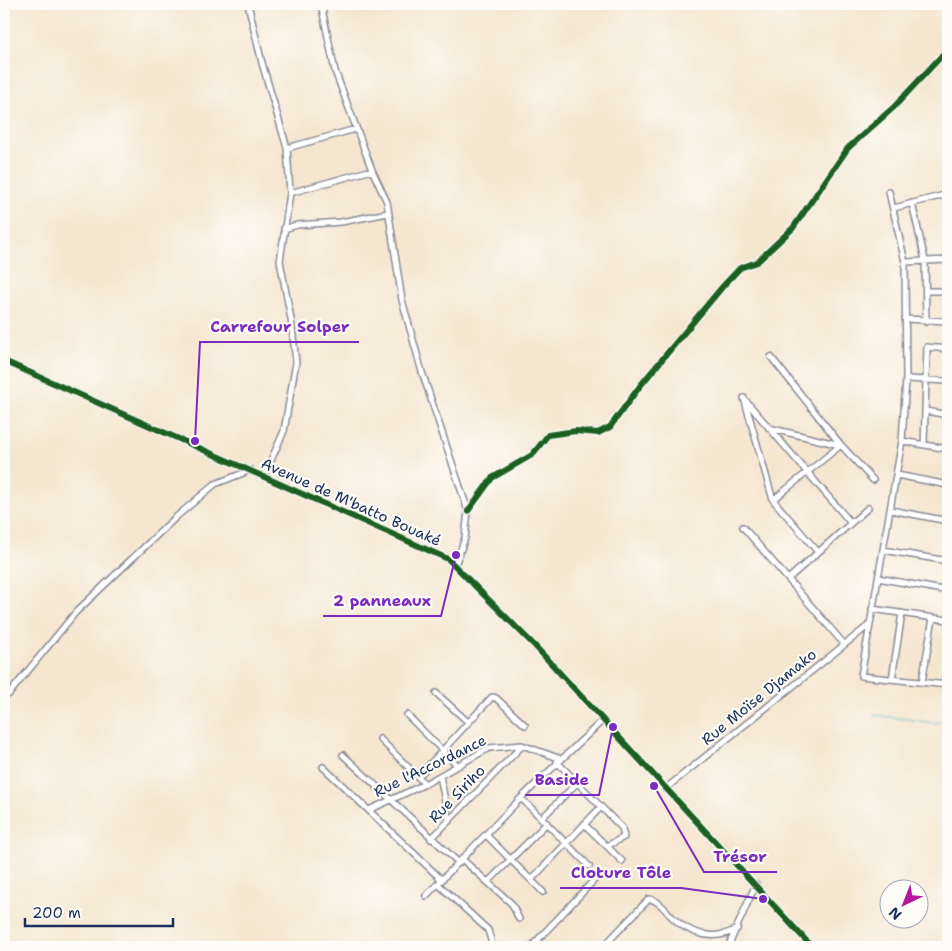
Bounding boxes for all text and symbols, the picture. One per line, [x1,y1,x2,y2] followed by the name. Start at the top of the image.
[200,311,359,342] callout: Carrefour Solper
[210,316,350,337] text: Carrefour Solper
[258,453,444,551] street label: Avenue de M'batto Bouaké
[323,585,441,616] callout: 2 panneaux
[333,590,431,611] text: 2 panneaux
[697,644,821,750] street label: Rue Moïse Djamako
[370,730,490,802] street label: Rue l'Accordance
[424,761,490,827] street label: Rue Siriho
[525,764,599,795] callout: Baside
[535,769,590,790] text: Baside
[704,841,777,872] callout: Trésor
[713,846,767,867] text: Trésor
[560,857,681,888] callout: Cloture Tôle
[571,862,672,883] text: Cloture Tôle
[880,878,930,928] north arrow
[25,896,172,928] scale bar
[32,903,81,923] text: 200 m
[885,903,905,924] text: N

